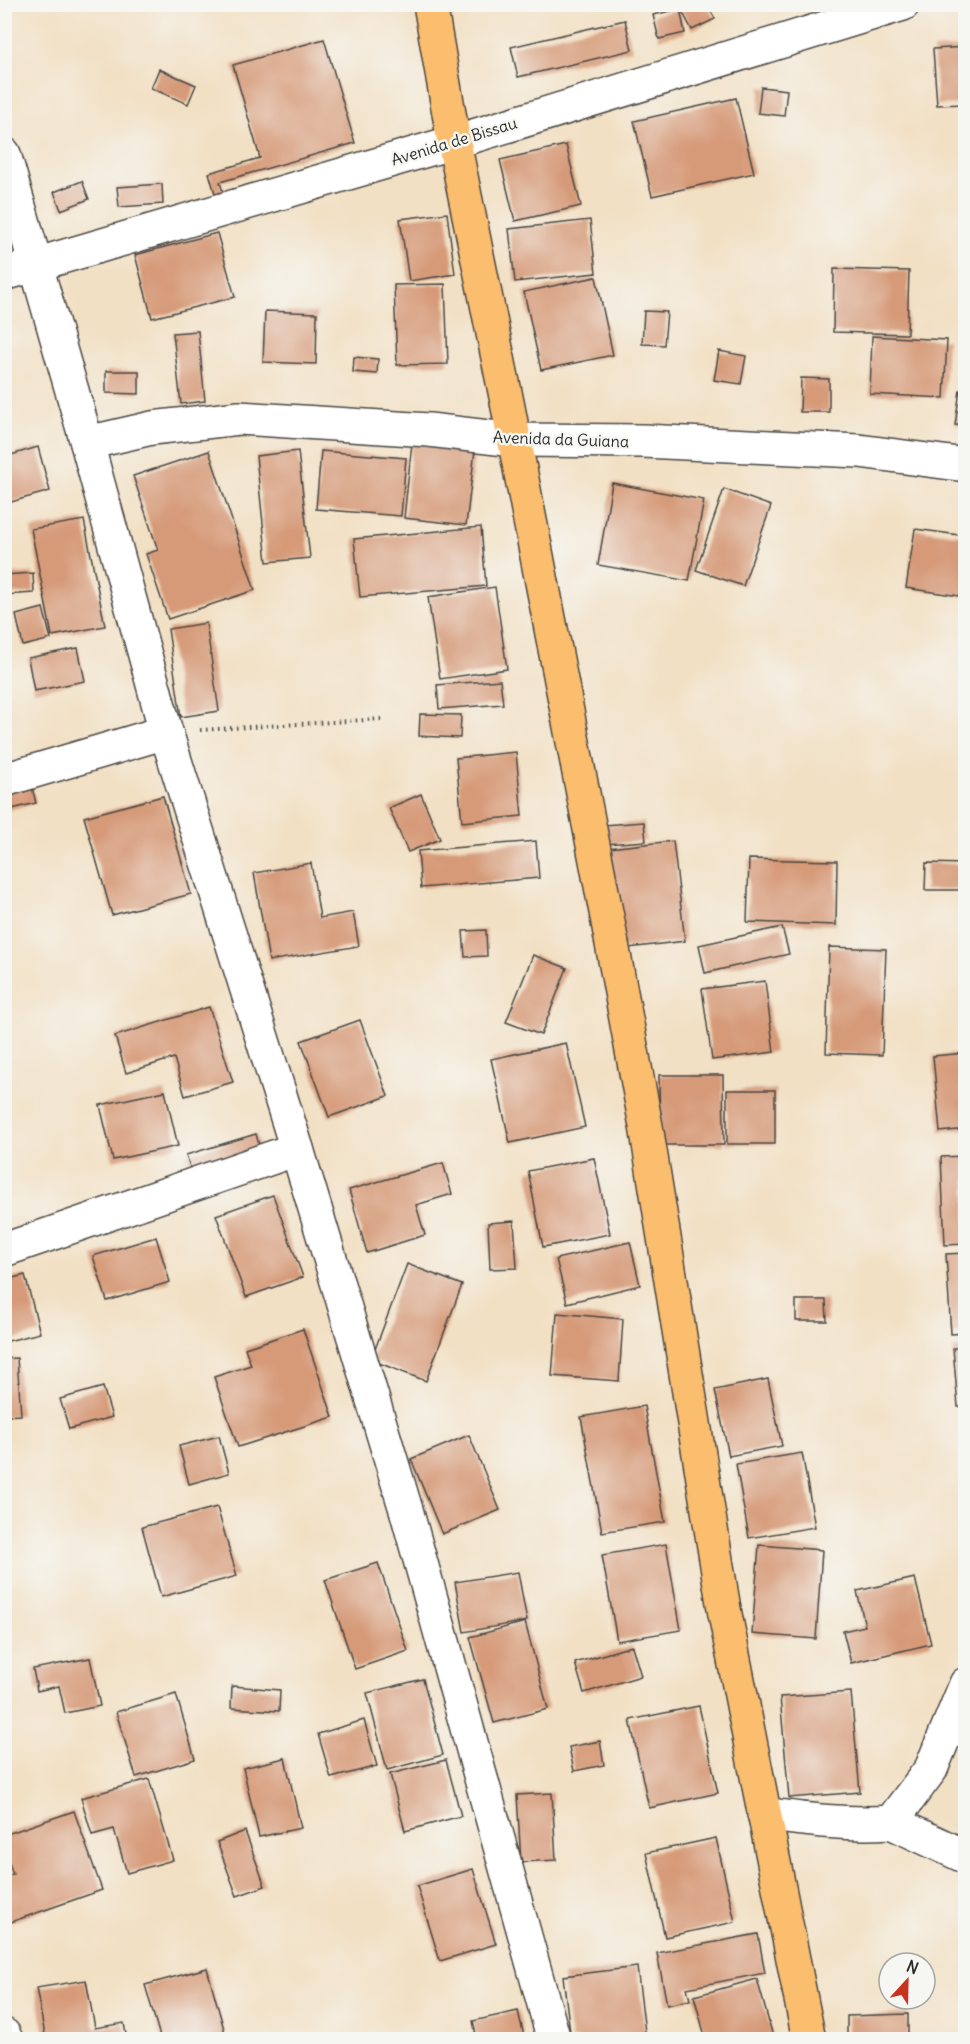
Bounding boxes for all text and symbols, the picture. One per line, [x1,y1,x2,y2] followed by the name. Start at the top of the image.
[389,112,519,170] street label: Avenida de Bissau
[493,427,629,451] street label: Avenida da Guiana
[877,1951,937,2011] north arrow
[904,1956,921,1978] text: N

